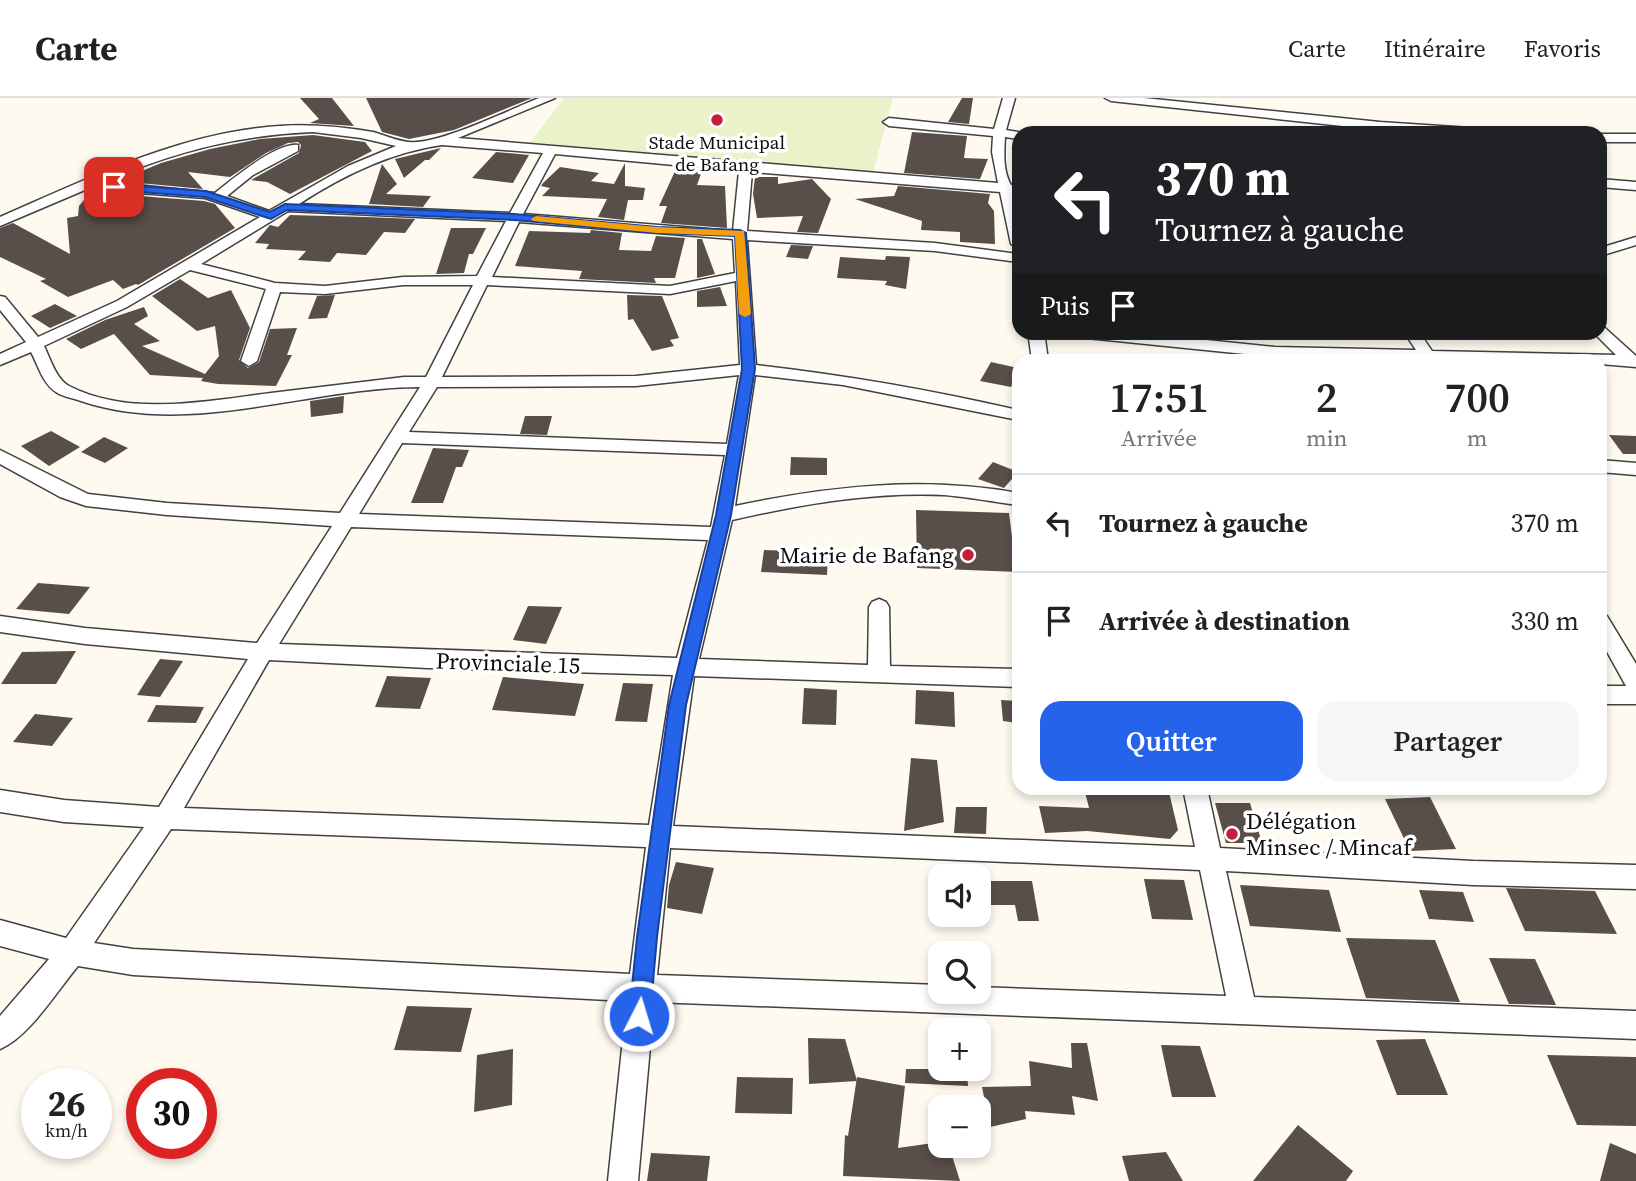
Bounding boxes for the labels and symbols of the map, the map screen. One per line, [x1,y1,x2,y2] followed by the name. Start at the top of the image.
[709,112,725,128] marker: Stade Municipal de Bafang
[649,129,786,177] place label: Stade Municipal de Bafang
[84,157,144,217] pin
[780,539,954,571] place label: Mairie de Bafang
[960,547,976,563] marker: Mairie de Bafang
[435,644,581,682] street label: Provinciale 15
[1246,805,1413,863] place label: Délégation Minsec / Mincaf
[1224,826,1240,842] marker: Délégation Minsec / Mincaf
[602,979,676,1053] position arrow
[126,1068,217,1159] speed limit sign: 30

